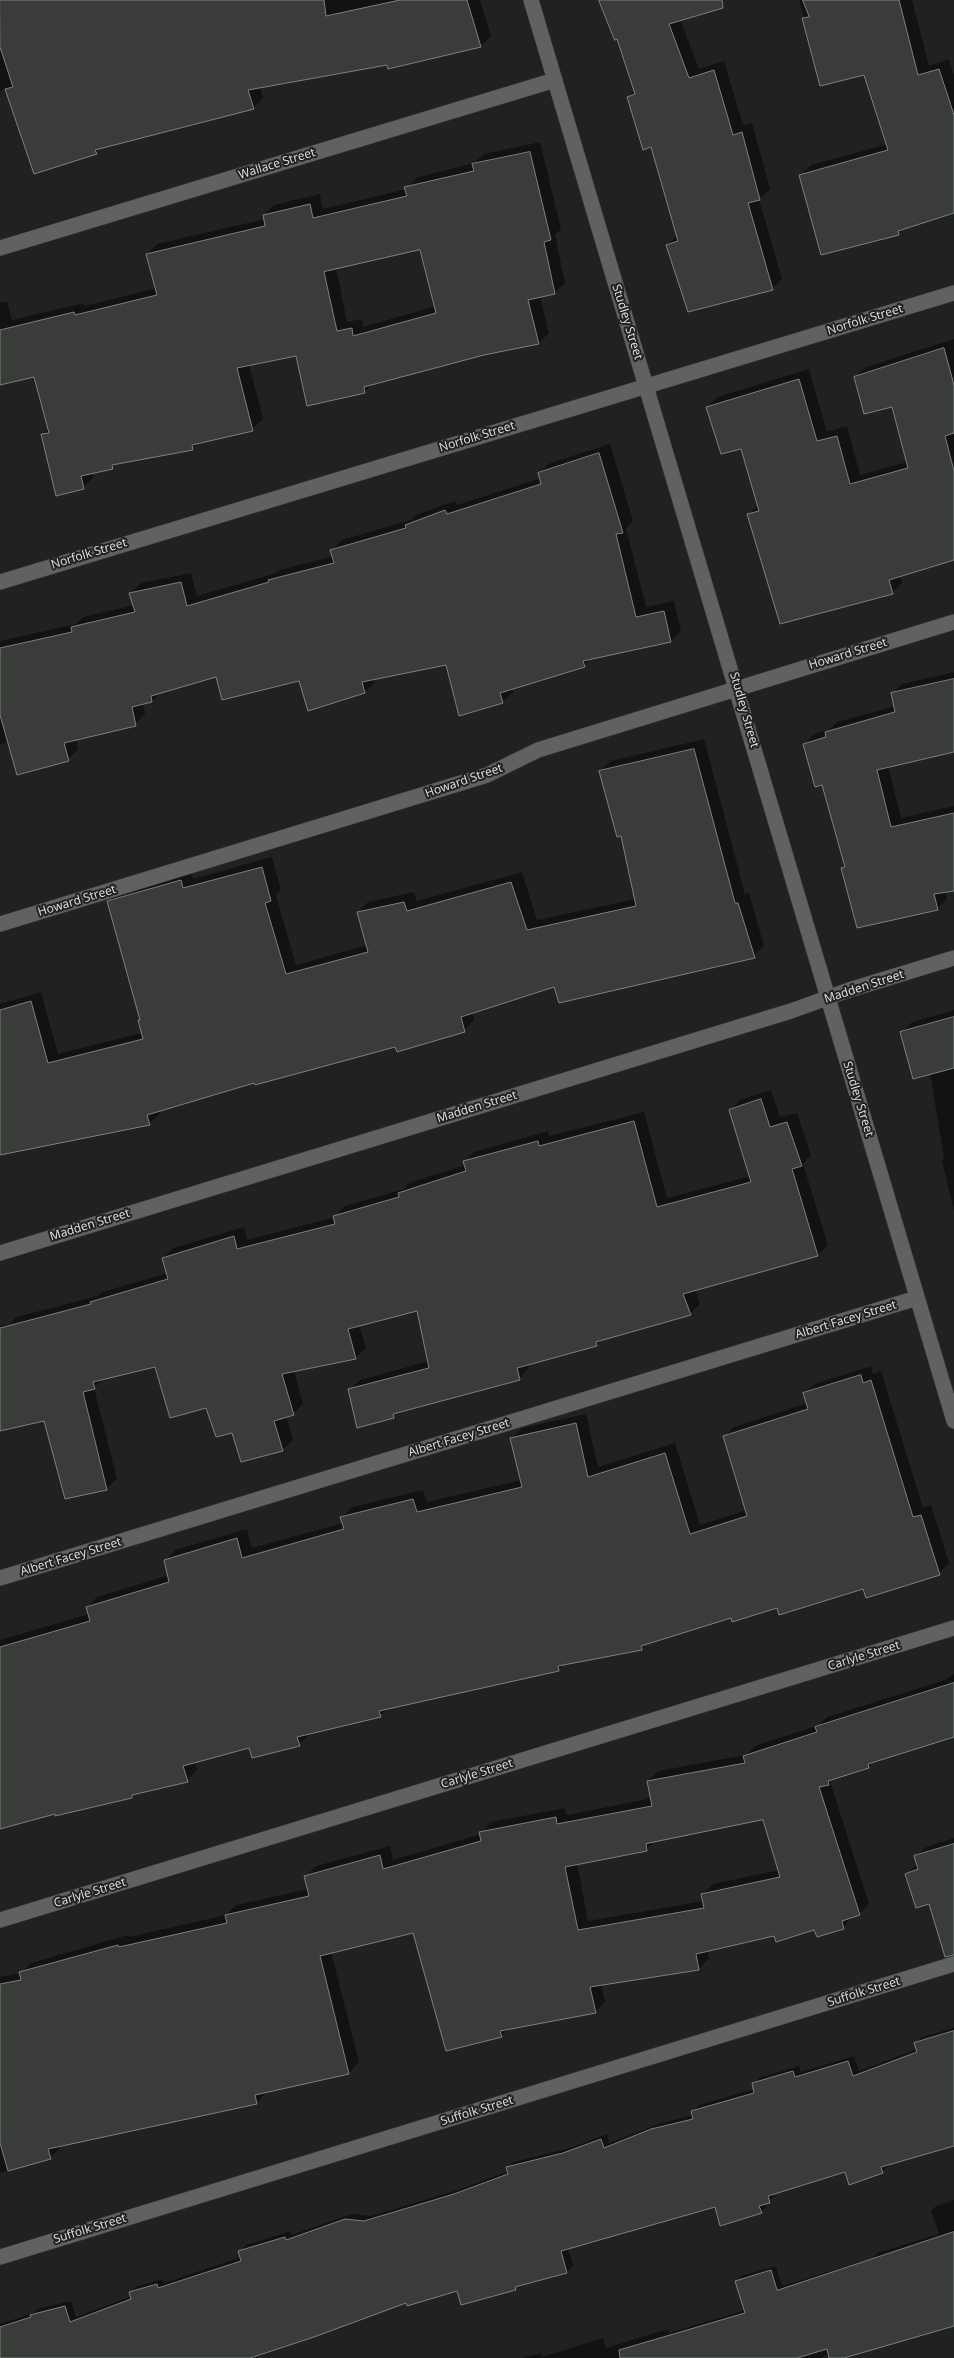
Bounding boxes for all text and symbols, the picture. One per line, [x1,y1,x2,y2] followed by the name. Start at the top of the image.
[237,145,317,183] street label: Wallace Street
[609,283,645,361] street label: Studley Street
[825,302,905,338] street label: Norfolk Street
[437,419,517,455] street label: Norfolk Street
[49,536,129,572] street label: Norfolk Street
[807,635,889,673] street label: Howard Street
[726,671,762,749] street label: Studley Street
[423,761,505,801] street label: Howard Street
[36,882,118,920] street label: Howard Street
[822,967,906,1007] street label: Madden Street
[840,1060,876,1138] street label: Studley Street
[435,1088,519,1126] street label: Madden Street
[48,1206,132,1244] street label: Madden Street
[794,1298,898,1342] street label: Albert Facey Street
[407,1416,511,1460] street label: Albert Facey Street
[19,1535,123,1579] street label: Albert Facey Street
[826,1638,902,1674] street label: Carlyle Street
[439,1756,515,1792] street label: Carlyle Street
[52,1875,128,1911] street label: Carlyle Street
[826,1974,902,2010] street label: Suffolk Street
[439,2093,515,2129] street label: Suffolk Street
[52,2211,128,2247] street label: Suffolk Street

